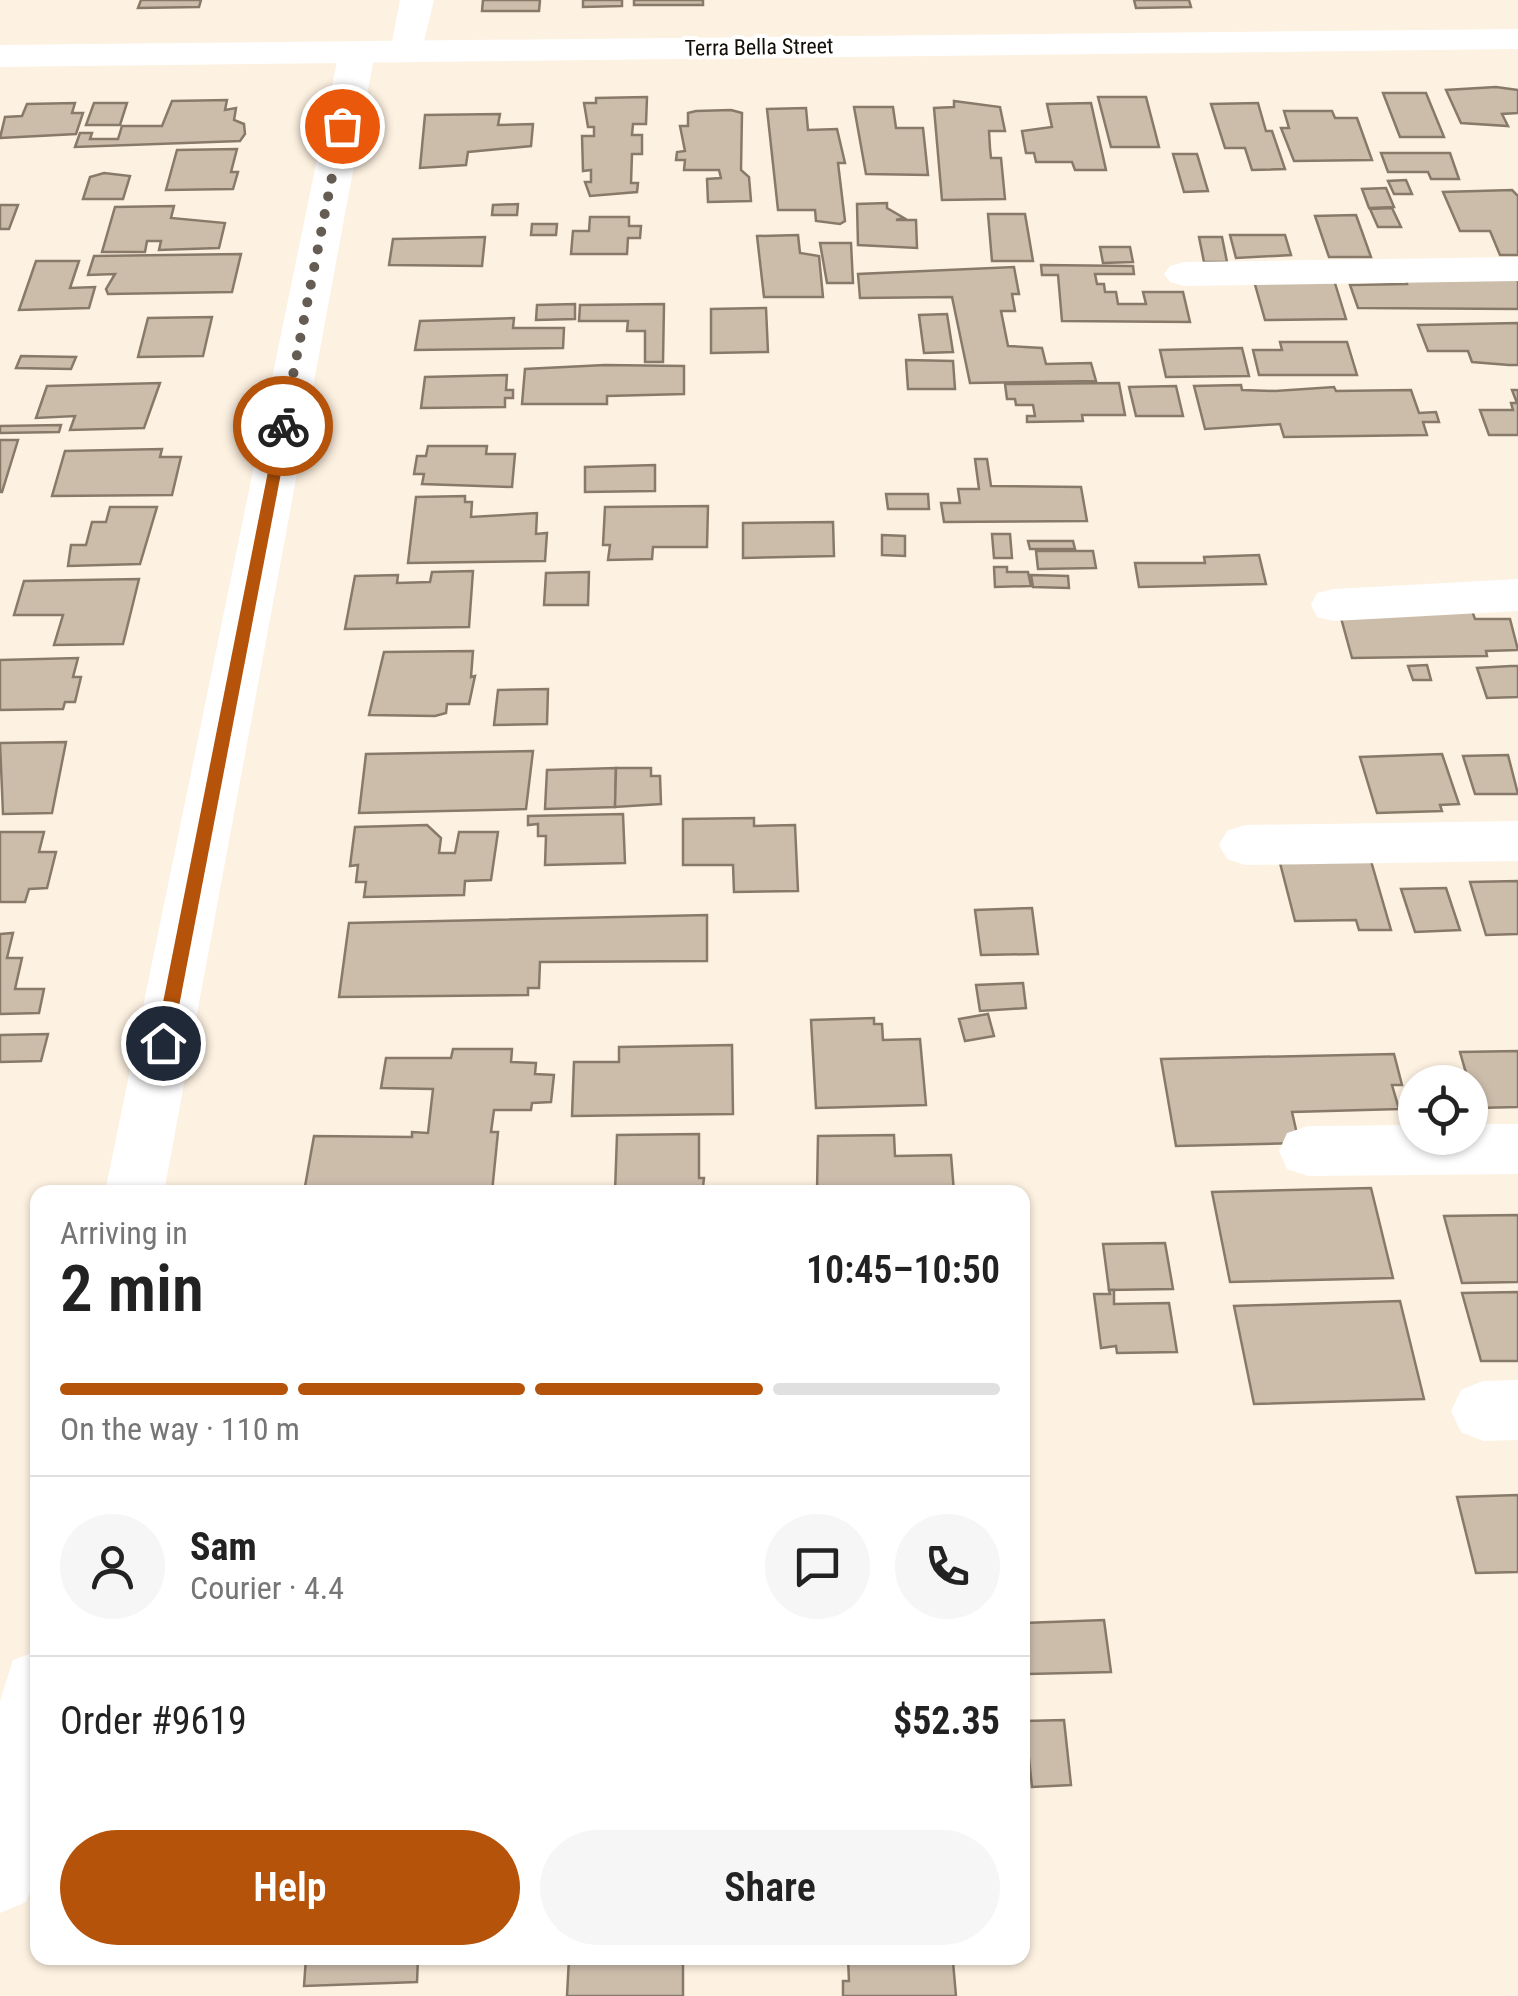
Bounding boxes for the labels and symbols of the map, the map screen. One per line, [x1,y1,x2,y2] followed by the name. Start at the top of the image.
[684,33,834,61] street label: Terra Bella Street
[300,84,385,169] pin
[233,376,333,476] courier
[121,1001,206,1086] pin

